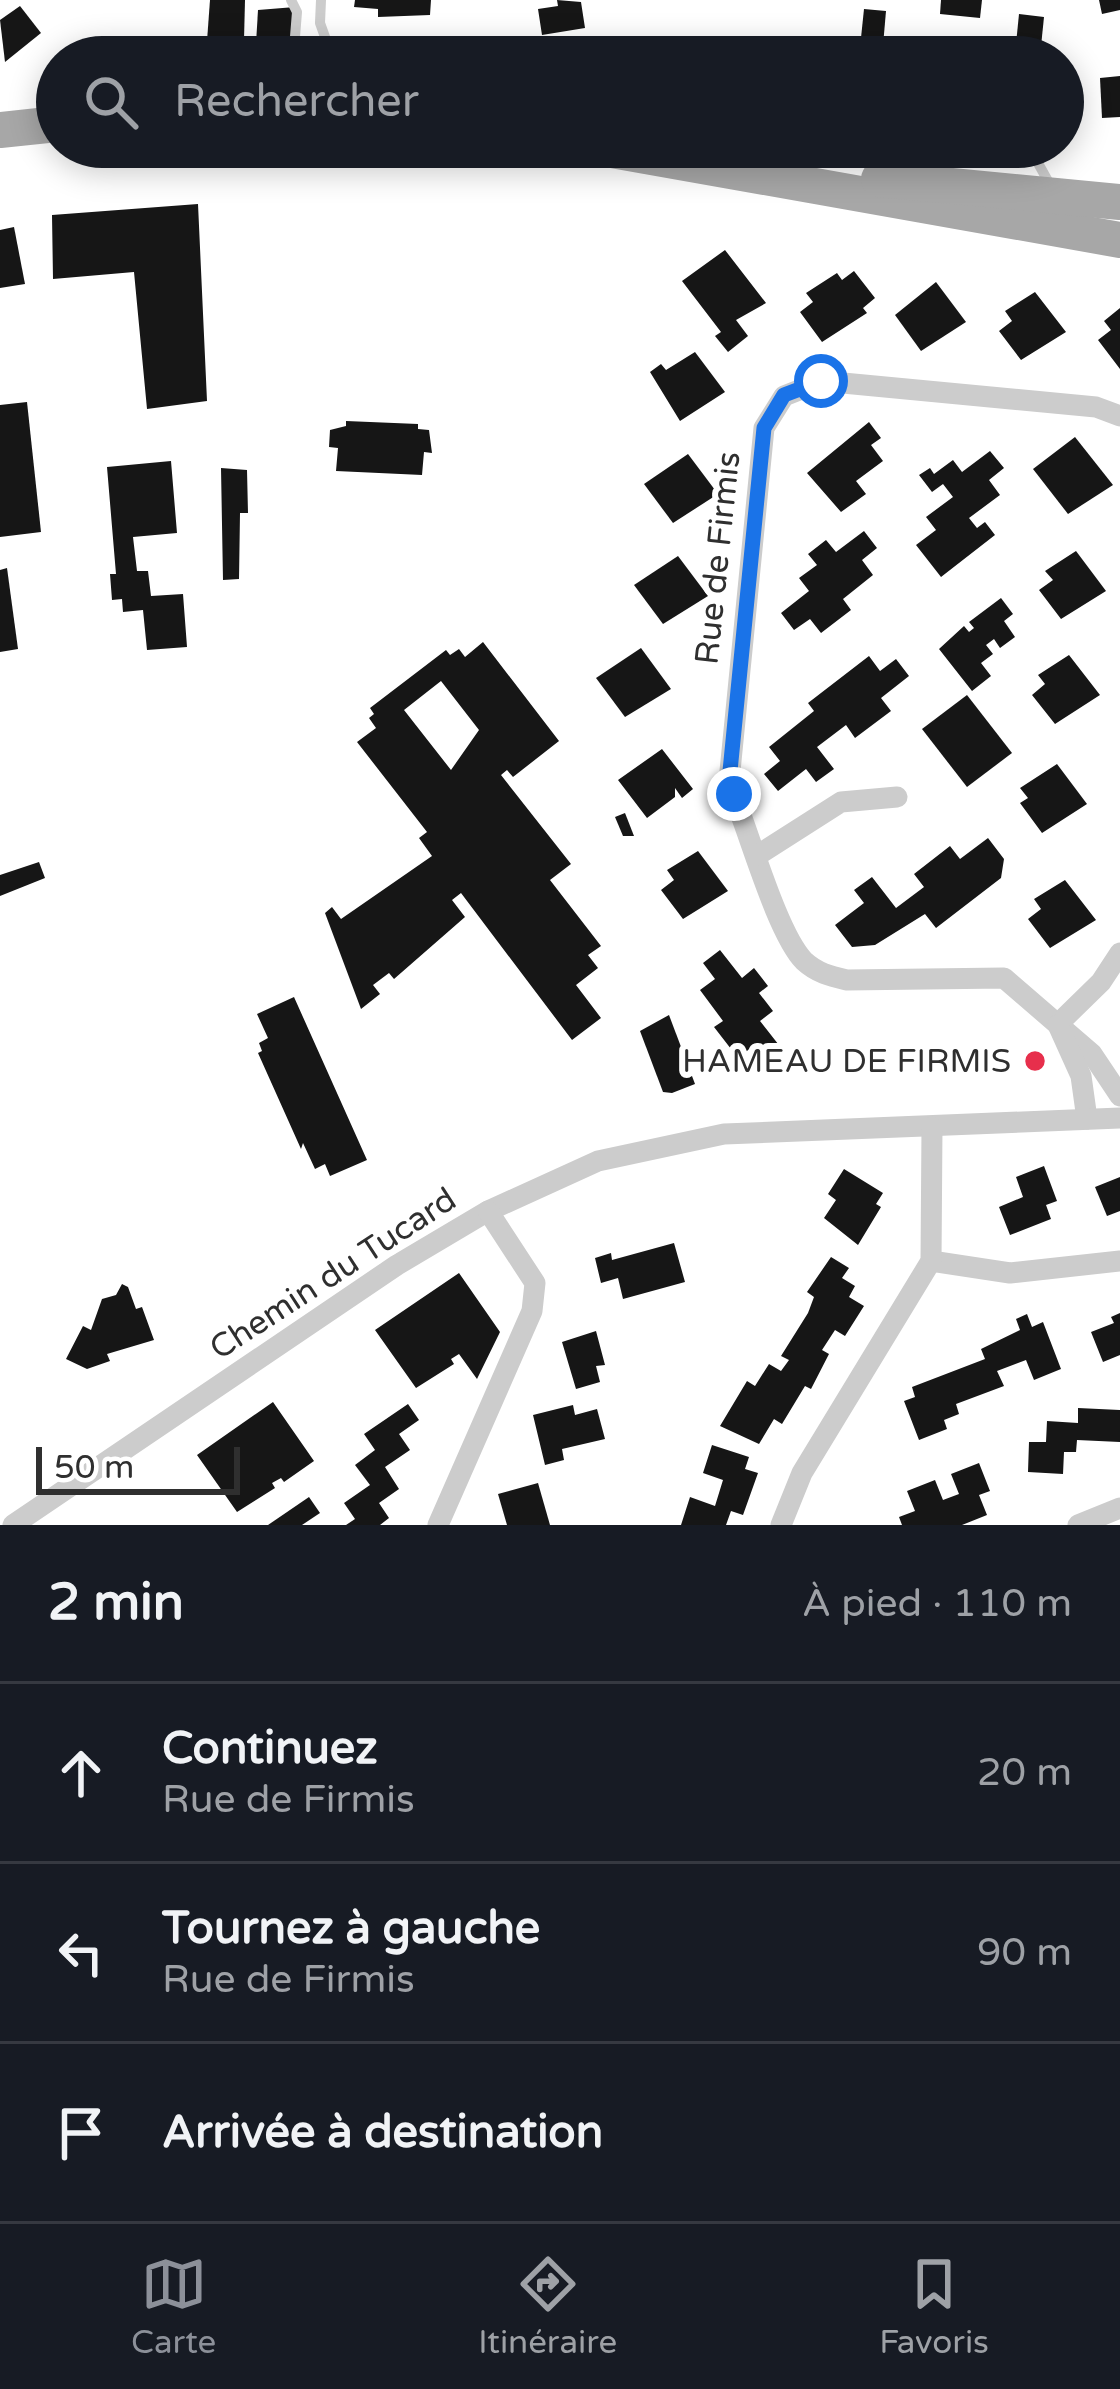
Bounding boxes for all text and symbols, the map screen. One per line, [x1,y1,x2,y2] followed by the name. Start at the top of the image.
[36,36,1084,168] search box
[78,69,144,135] icon: search
[174,75,419,129] text: Rechercher
[794,354,848,408] route start
[687,450,749,666] street label: Rue de Firmis
[707,767,761,821] route end
[682,1042,1011,1081] place label: HAMEAU DE FIRMIS
[1022,1048,1048,1074] marker: HAMEAU DE FIRMIS
[203,1180,463,1368] street label: Chemin du Tucard
[36,1441,240,1494] scale bar
[54,1448,134,1487] text: 50 m
[48,1572,184,1634] text: 2 min
[802,1580,1072,1627] text: À pied · 110 m
[162,1722,378,1776] text: Continuez
[48,1740,114,1806] icon: ahead
[977,1749,1072,1796] text: 20 m
[162,1776,415,1823] text: Rue de Firmis
[162,1902,540,1956] text: Tournez à gauche
[48,1920,114,1986] icon: left
[977,1929,1072,1976] text: 90 m
[162,1956,415,2003] text: Rue de Firmis
[48,2100,114,2166] icon: arrive
[162,2106,603,2160] text: Arrivée à destination
[131,2251,216,2362] tab: Carte
[478,2251,617,2362] tab: Itinéraire
[879,2251,989,2362] tab: Favoris

